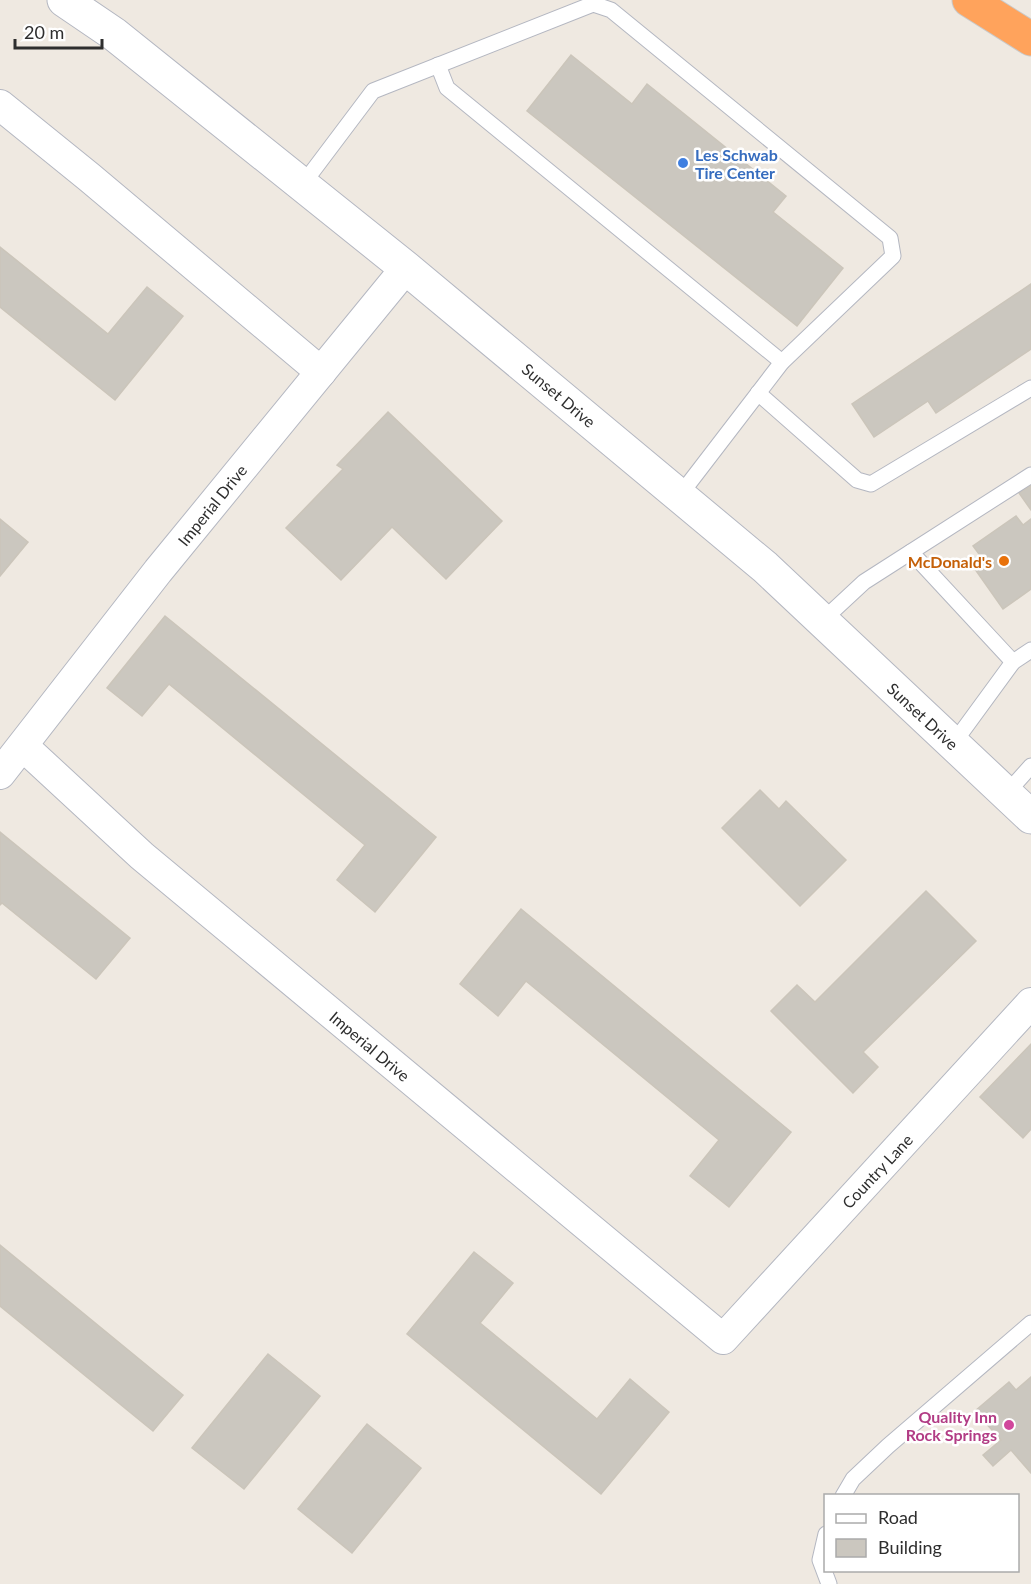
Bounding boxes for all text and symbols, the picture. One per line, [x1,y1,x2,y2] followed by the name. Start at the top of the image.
[15,12,102,50] scale bar
[24,21,64,43] text: 20 m
[695,145,778,182] place label: Les Schwab Tire Center
[676,156,690,170] marker: Les Schwab Tire Center
[519,359,599,431] street label: Sunset Drive
[174,461,250,549] street label: Imperial Drive
[908,552,992,571] place label: McDonald's
[997,554,1011,568] marker: McDonald's
[884,678,962,754] street label: Sunset Drive
[326,1007,414,1085] street label: Imperial Drive
[838,1130,916,1212] street label: Country Lane
[906,1407,997,1444] place label: Quality Inn Rock Springs
[1002,1418,1016,1432] marker: Quality Inn Rock Springs
[824,1494,1019,1572] legend
[878,1506,918,1528] text: Road
[878,1536,942,1558] text: Building

